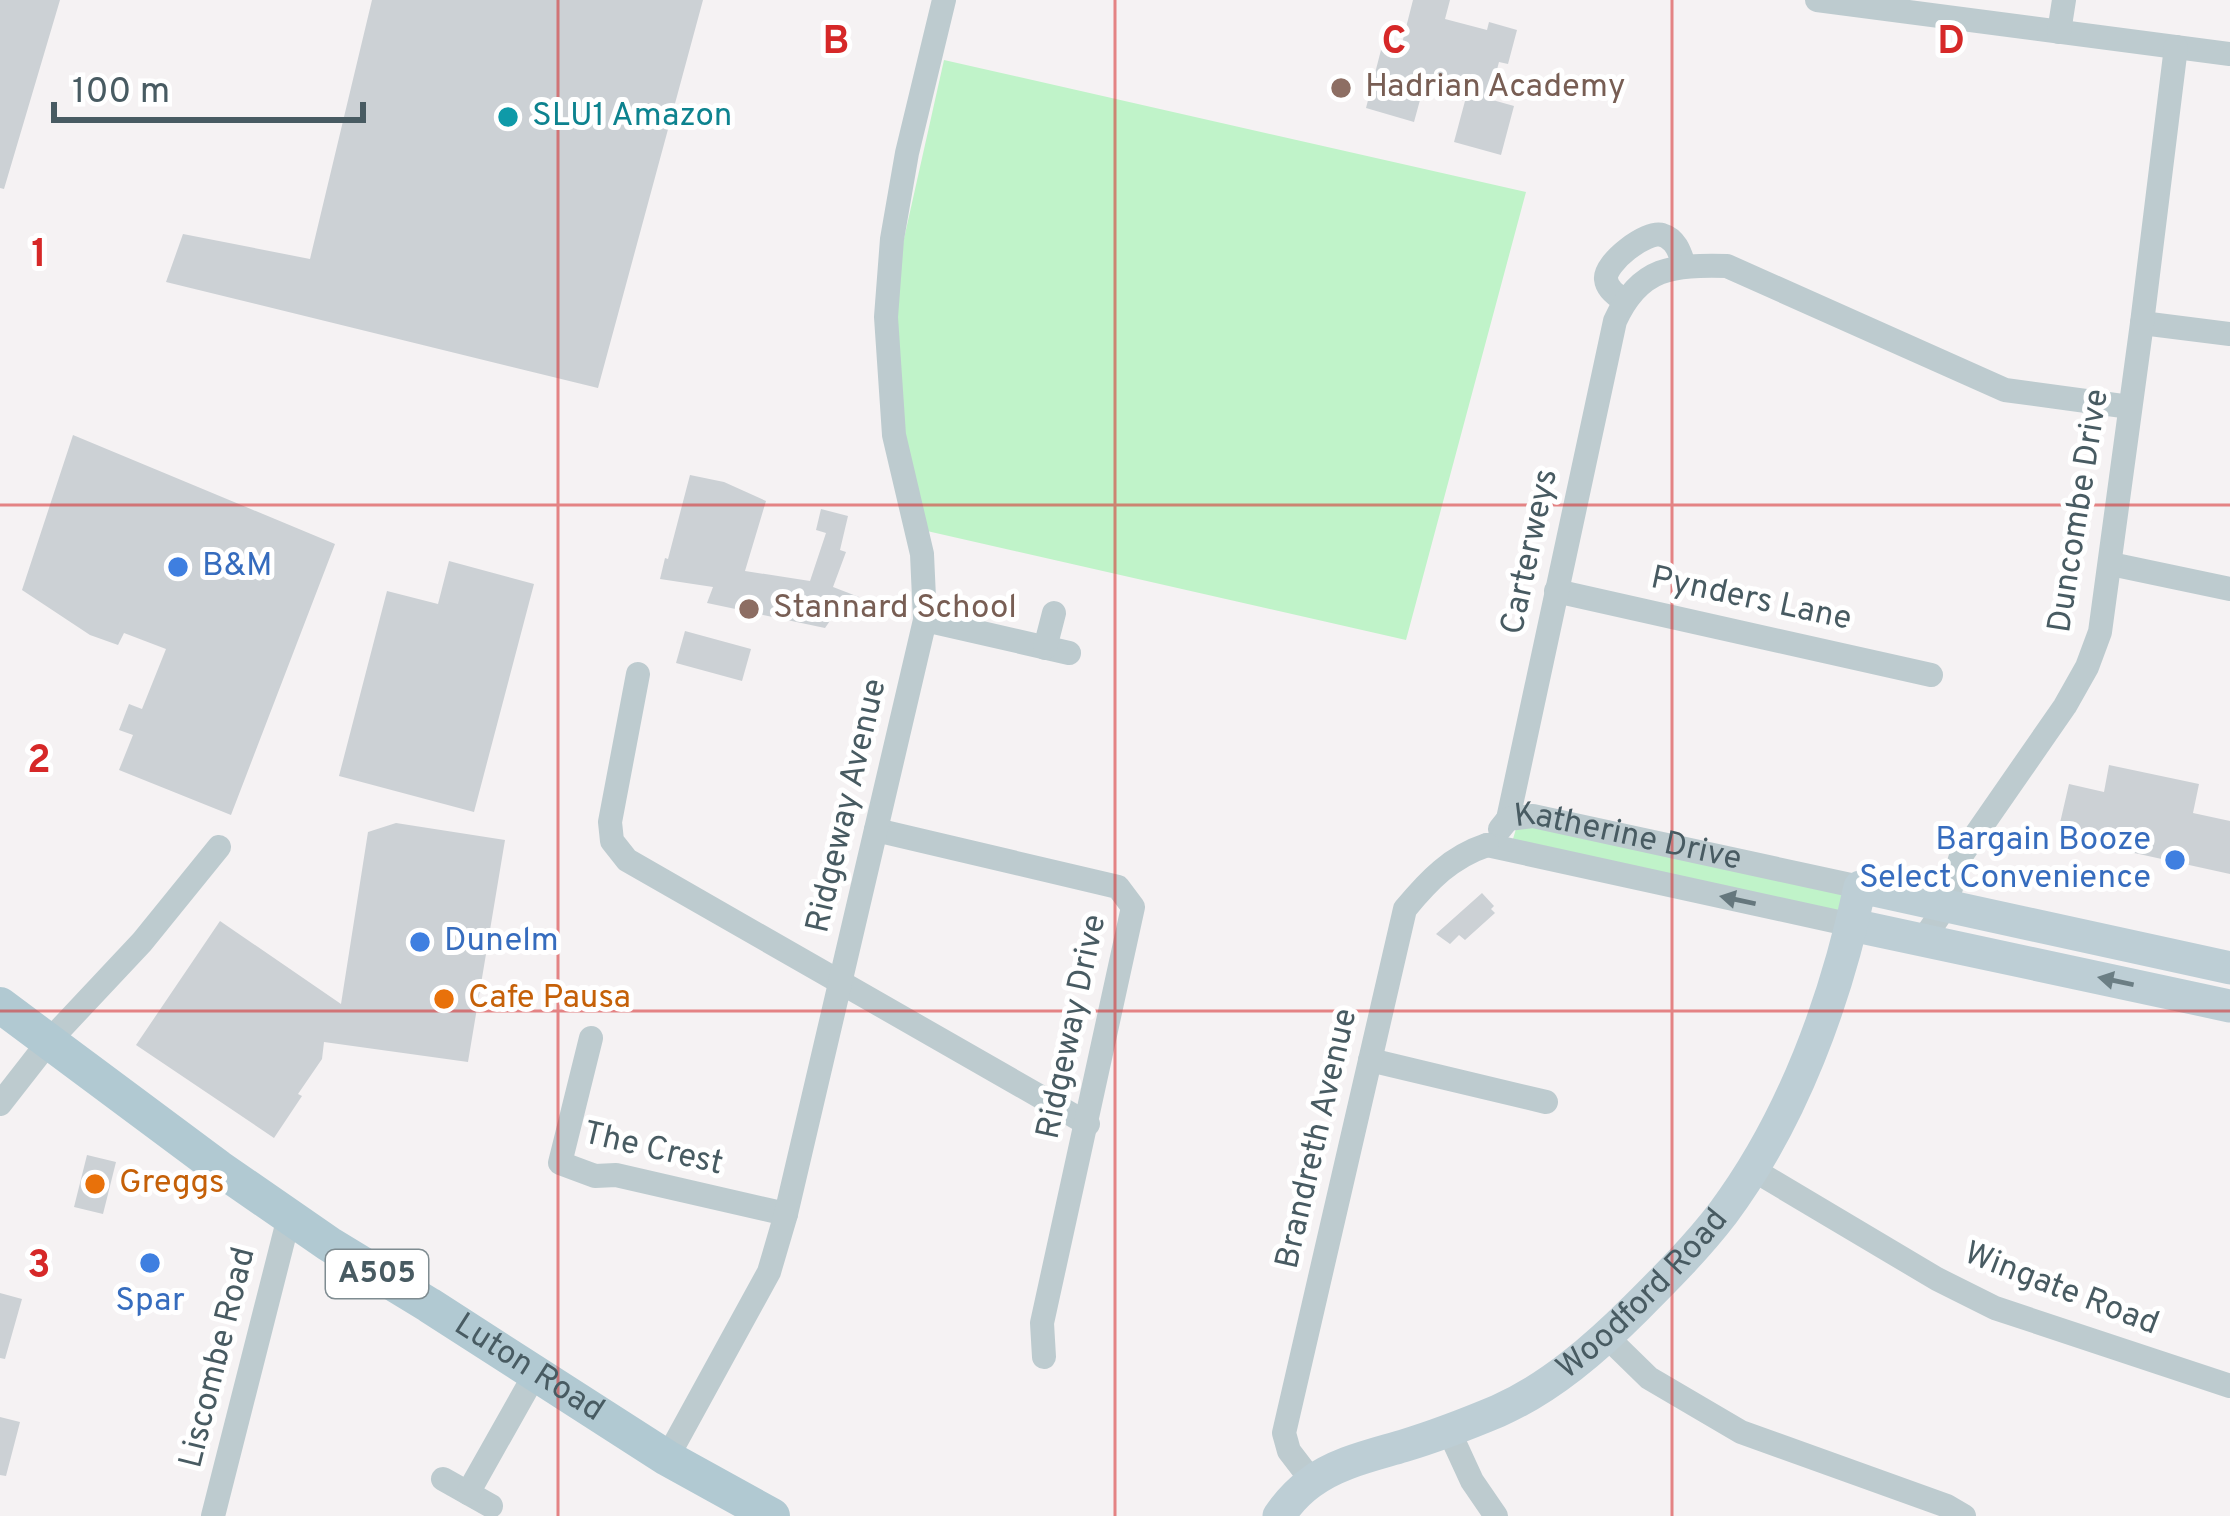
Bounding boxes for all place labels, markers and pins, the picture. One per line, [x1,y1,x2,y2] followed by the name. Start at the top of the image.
[1365,67,1625,109] place label: Hadrian Academy
[1328,75,1354,101] marker: Hadrian Academy
[532,96,732,138] place label: SLU1 Amazon
[495,104,521,130] marker: SLU1 Amazon
[202,546,273,588] place label: B&M
[165,554,191,580] marker: B&M
[773,588,1017,630] place label: Stannard School
[736,596,762,622] marker: Stannard School
[1859,820,2151,900] place label: Bargain Booze Select Convenience
[2162,847,2188,873] marker: Bargain Booze Select Convenience
[444,921,559,963] place label: Dunelm
[407,929,433,955] marker: Dunelm
[468,978,631,1020] place label: Cafe Pausa
[431,986,457,1012] marker: Cafe Pausa
[119,1163,225,1205] place label: Greggs
[82,1171,108,1197] marker: Greggs
[137,1250,163,1276] marker: Spar
[115,1281,185,1323] place label: Spar

